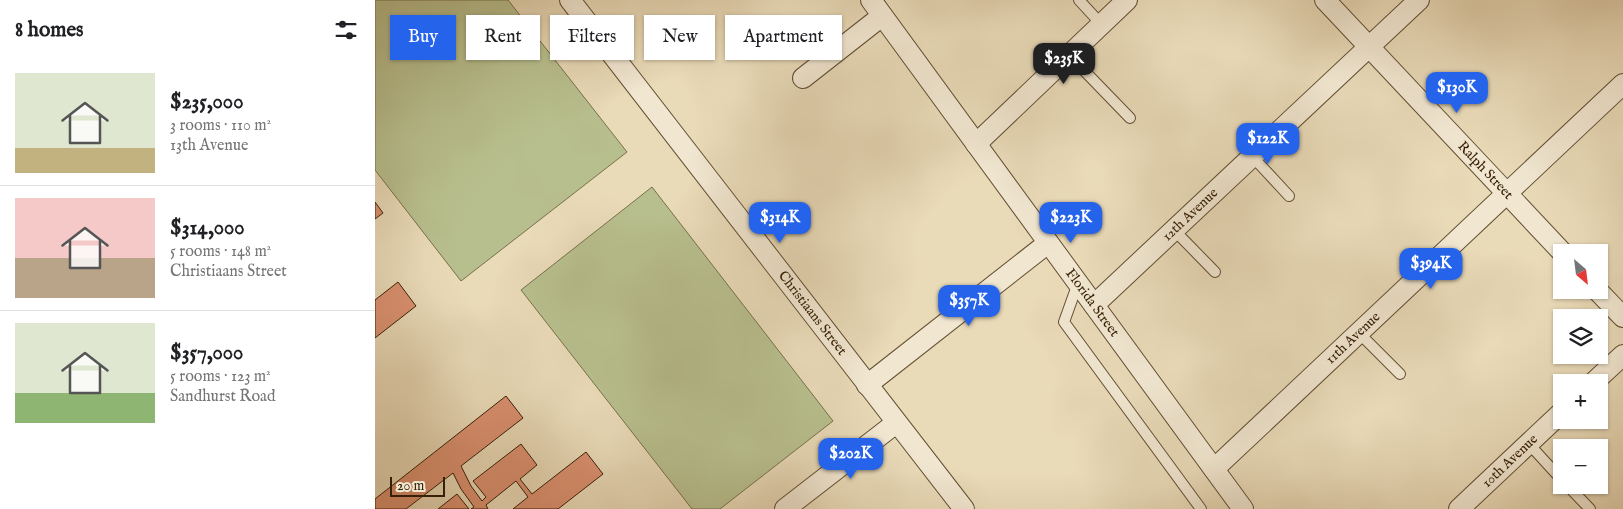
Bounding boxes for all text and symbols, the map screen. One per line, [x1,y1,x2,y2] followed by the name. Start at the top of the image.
[390,15,456,60] chip: Buy
[466,15,540,60] chip: Rent
[550,15,634,60] chip: Filters
[644,15,715,60] chip: New
[725,15,842,60] chip: Apartment
[332,16,360,44] icon: filters
[15,17,83,44] text: 8 homes
[1029,42,1099,85] pin: $235K
[1044,49,1084,69] text: $235K
[1422,72,1492,114] pin: $130K
[1437,78,1477,98] text: $130K
[170,89,243,116] text: $235,000
[55,93,115,153] icon: home
[170,116,271,136] text: 3 rooms · 110 m²
[1233,122,1303,165] pin: $122K
[1247,129,1289,149] text: $122K
[170,136,248,156] text: 13th Avenue
[1454,138,1517,203] street label: Ralph Street
[1159,184,1222,245] street label: 12th Avenue
[745,202,815,244] pin: $314K
[1036,202,1106,244] pin: $223K
[760,208,800,228] text: $314K
[1050,208,1092,228] text: $223K
[170,215,245,242] text: $314,000
[55,218,115,278] icon: home
[170,242,271,262] text: 5 rooms · 148 m²
[1553,244,1607,299] north arrow
[1553,244,1608,494] map controls
[1396,248,1466,290] pin: $394K
[1410,254,1452,274] text: $394K
[170,262,287,282] text: Christiaans Street
[1061,265,1123,341] street label: Florida Street
[774,267,851,359] street label: Christiaans Street
[934,284,1004,327] pin: $357K
[949,291,989,311] text: $357K
[1322,308,1385,368] street label: 11th Avenue
[1553,309,1608,364] button: layers
[170,340,243,367] text: $357,000
[55,343,115,403] icon: home
[170,367,271,387] text: 5 rooms · 123 m²
[1553,374,1608,429] button: +
[170,387,276,407] text: Sandhurst Road
[1478,430,1542,492] street label: 10th Avenue
[816,438,886,480] pin: $202K
[1553,439,1608,494] button: −
[829,444,873,464] text: $202K
[390,474,445,497] scale bar
[397,477,424,495] text: 20 m

